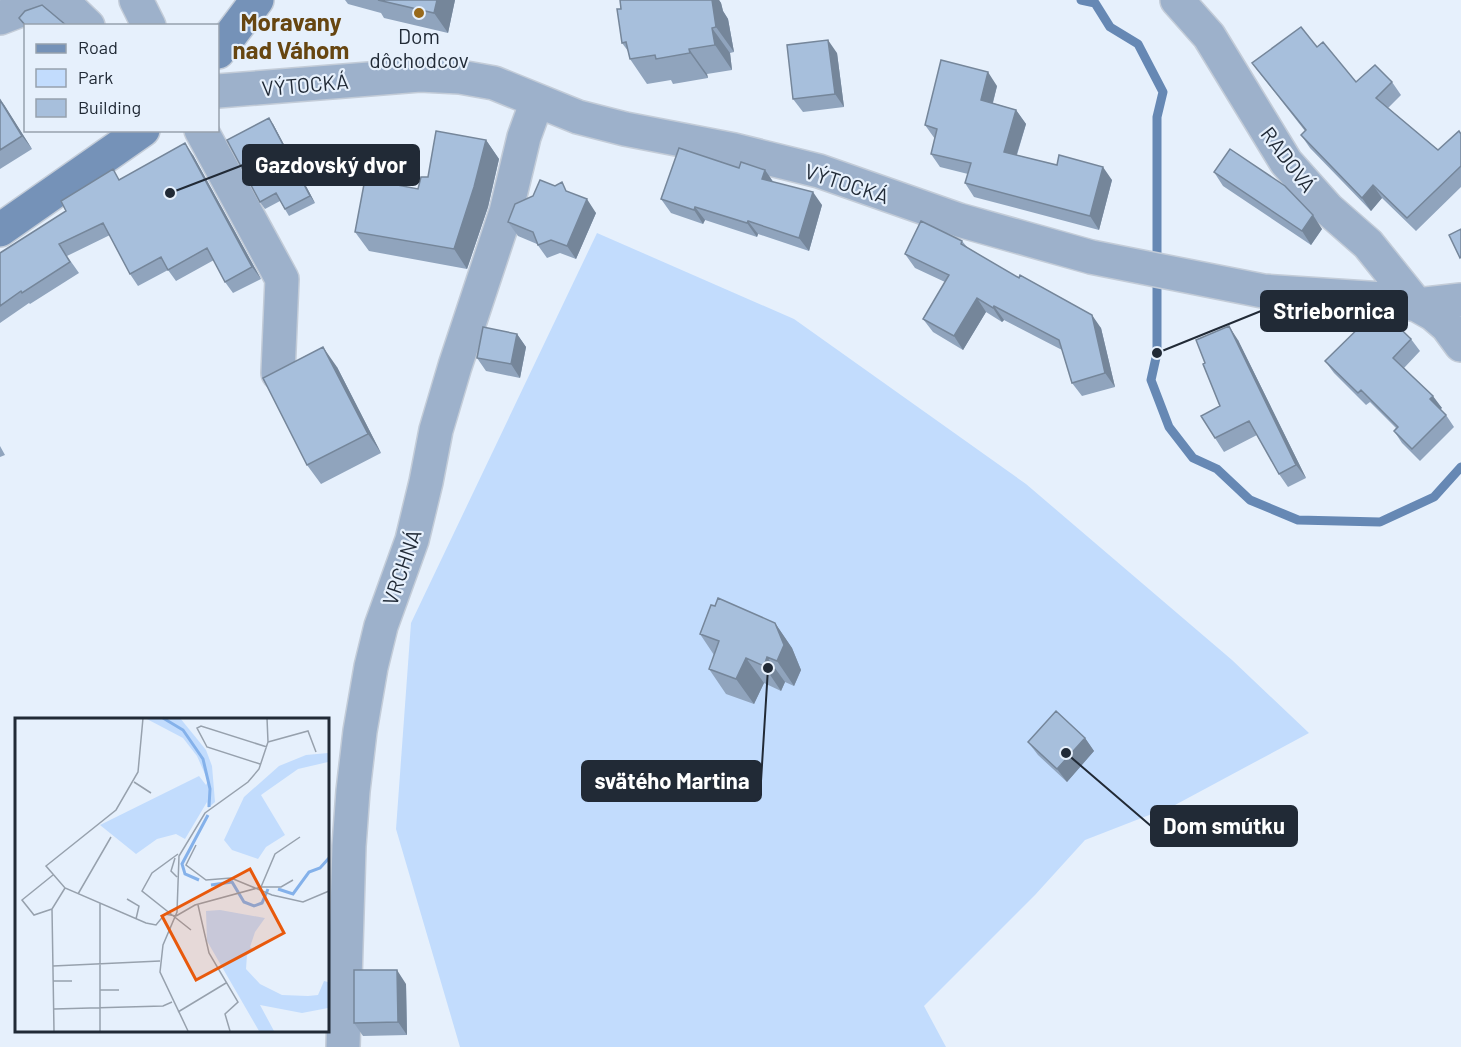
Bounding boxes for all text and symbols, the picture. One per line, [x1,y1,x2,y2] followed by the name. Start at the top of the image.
[412,6,426,20] marker: Dom dôchodcov
[233,7,349,64] district label: Moravany nad Váhom
[369,23,469,72] place label: Dom dôchodcov
[24,24,219,132] legend
[78,36,118,58] text: Road
[78,66,113,88] text: Park
[260,68,350,100] street label: VÝTOCKÁ
[78,96,141,118] text: Building
[1256,121,1322,197] street label: RADOVÁ
[243,145,419,185] callout: Gazdovský dvor
[255,151,408,177] text: Gazdovský dvor
[802,158,893,208] street label: VÝTOCKÁ
[1261,291,1407,331] callout: Striebornica
[1273,297,1395,323] text: Striebornica
[376,526,426,608] street label: VRCHNÁ
[15,718,328,1032] inset map
[582,761,761,801] callout: svätého Martina
[594,767,750,793] text: svätého Martina
[1151,806,1297,846] callout: Dom smútku
[1163,812,1285,838] text: Dom smútku

